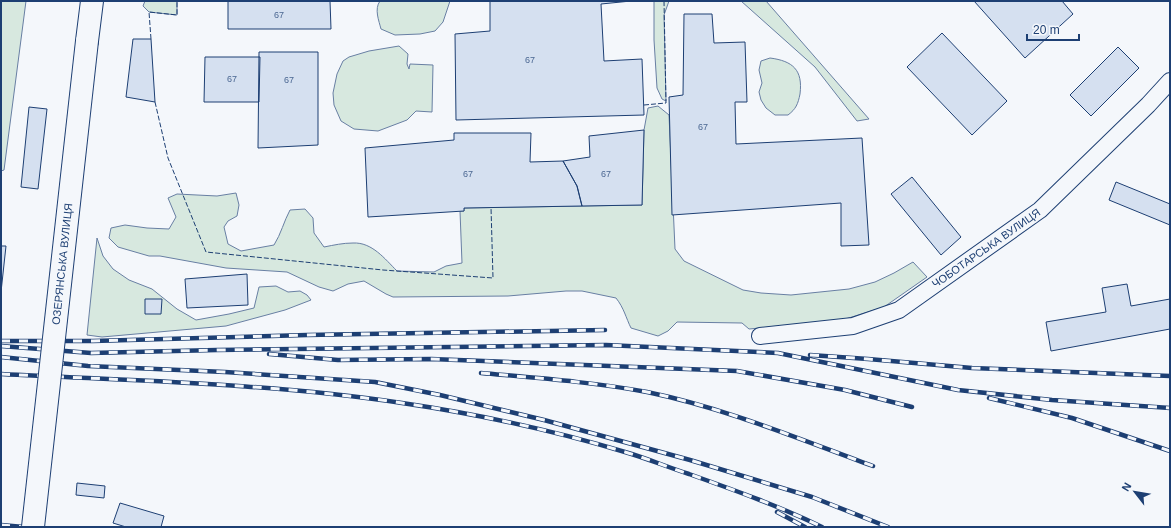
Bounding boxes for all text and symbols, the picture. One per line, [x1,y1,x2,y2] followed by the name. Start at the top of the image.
[274,10,284,20] house number: 67
[1027,16,1079,42] scale bar
[1033,23,1060,37] text: 20 m
[525,55,535,65] house number: 67
[227,74,237,84] house number: 67
[284,75,294,85] house number: 67
[698,122,708,132] house number: 67
[463,169,473,179] house number: 67
[601,169,611,179] house number: 67
[50,203,74,325] street label: ОЗЕРЯНСЬКА ВУЛИЦЯ
[930,206,1042,290] street label: ЧОБОТАРСЬКА ВУЛИЦЯ
[1115,472,1155,512] north arrow
[1119,480,1134,493] text: N

